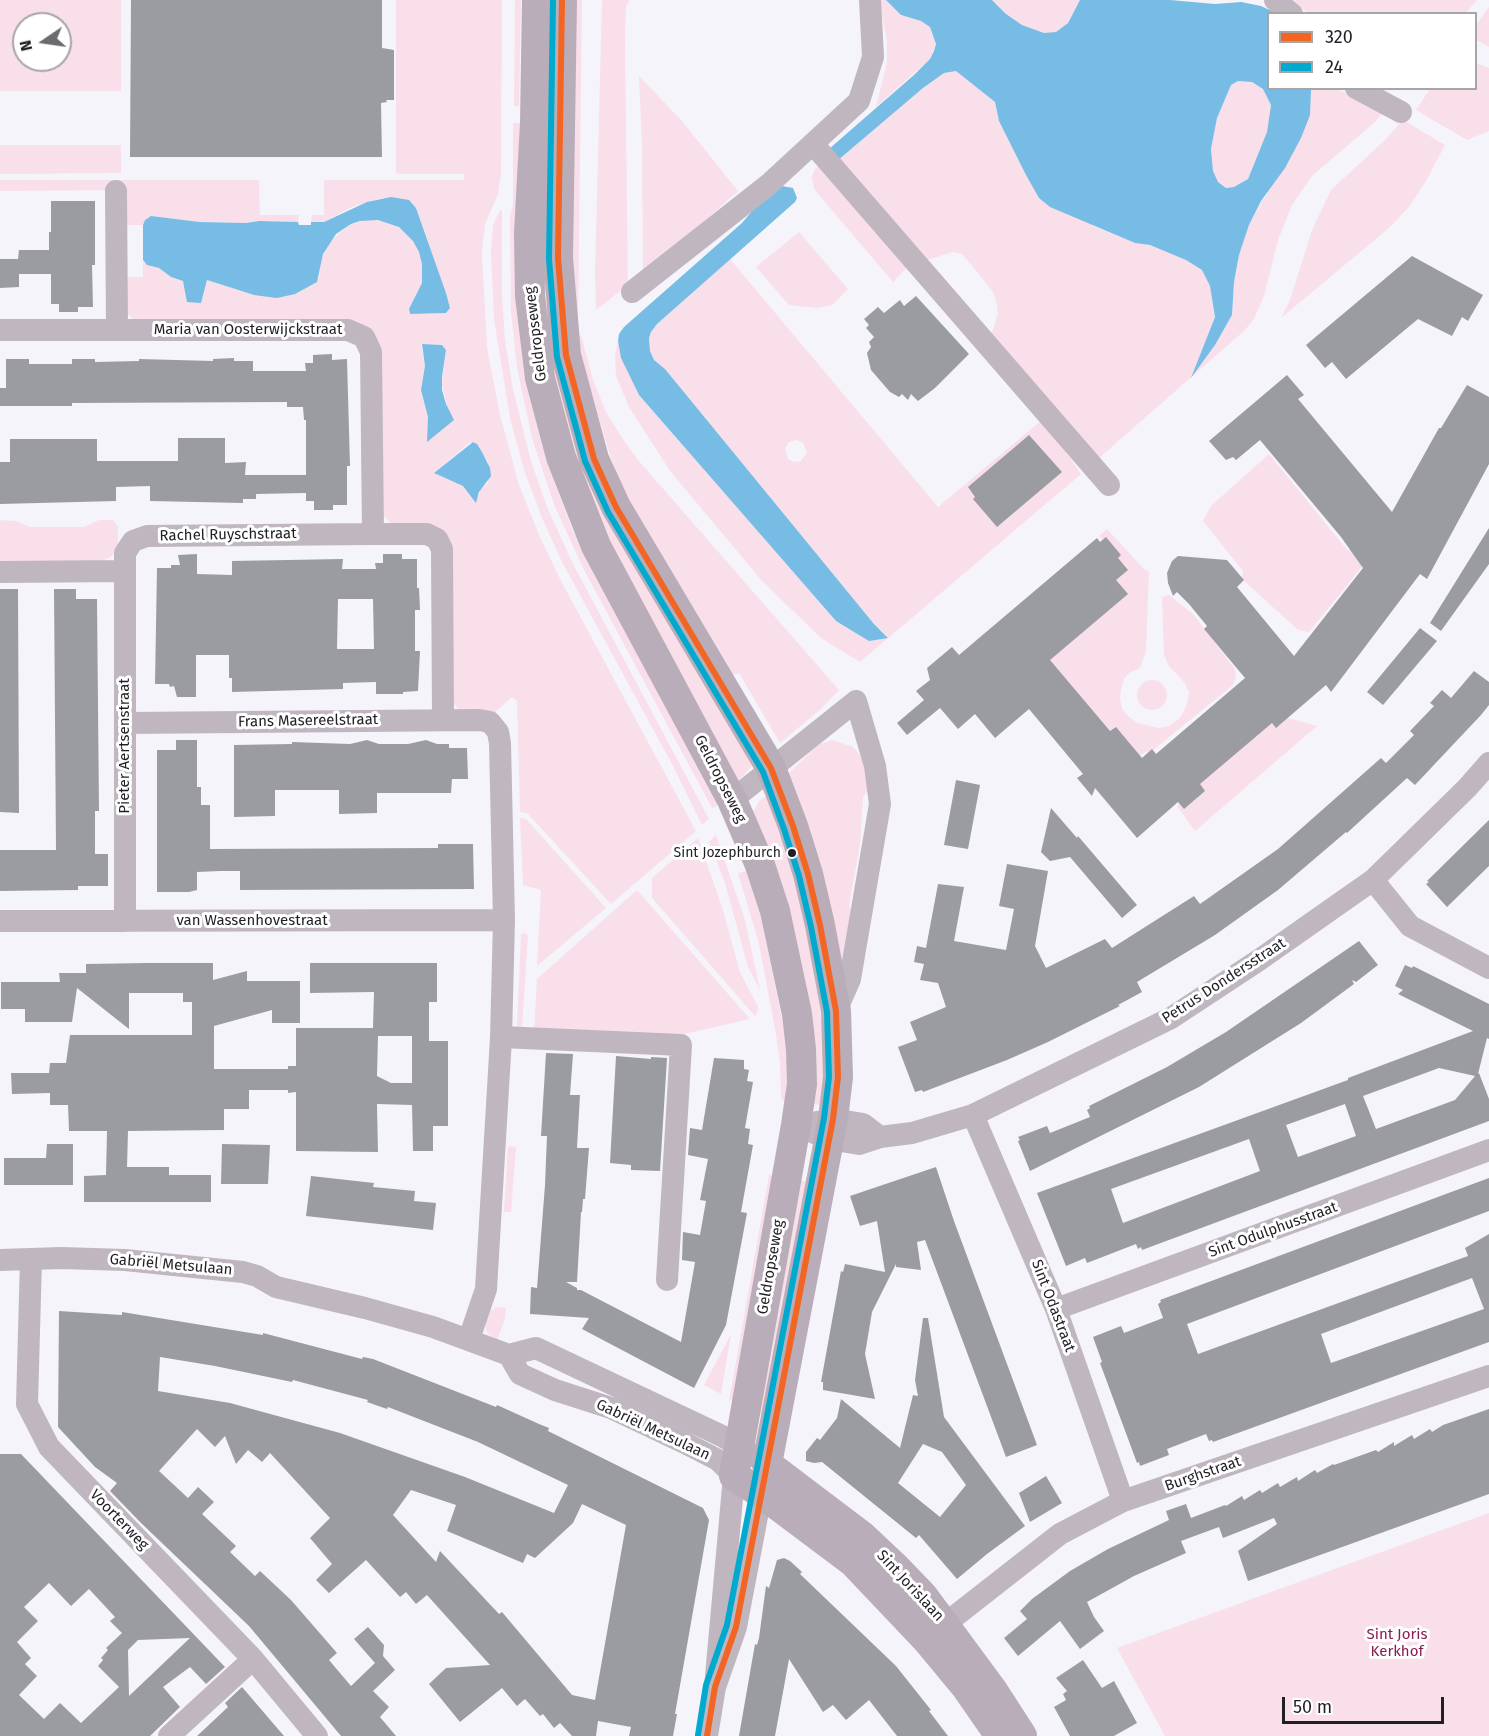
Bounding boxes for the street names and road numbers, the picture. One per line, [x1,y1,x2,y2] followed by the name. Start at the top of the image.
[521,285,551,383] street label: Geldropseweg
[154,321,342,339] street label: Maria van Oosterwijckstraat
[159,525,297,545] street label: Rachel Ruyschstraat
[116,678,134,814] street label: Pieter Aertsenstraat
[238,711,378,731] street label: Frans Masereelstraat
[690,732,750,826] street label: Geldropseweg
[176,912,328,930] street label: van Wassenhovestraat
[1159,934,1289,1028] street label: Petrus Dondersstraat
[1206,1198,1340,1262] street label: Sint Odulphusstraat
[754,1218,788,1316] street label: Geldropseweg
[109,1251,233,1279] street label: Gabriël Metsulaan
[1027,1257,1079,1355] street label: Sint Odastraat
[593,1396,713,1464] street label: Gabriël Metsulaan
[1163,1453,1243,1495] street label: Burghstraat
[86,1486,152,1554] street label: Voorterweg
[873,1547,947,1625] street label: Sint Jorislaan

